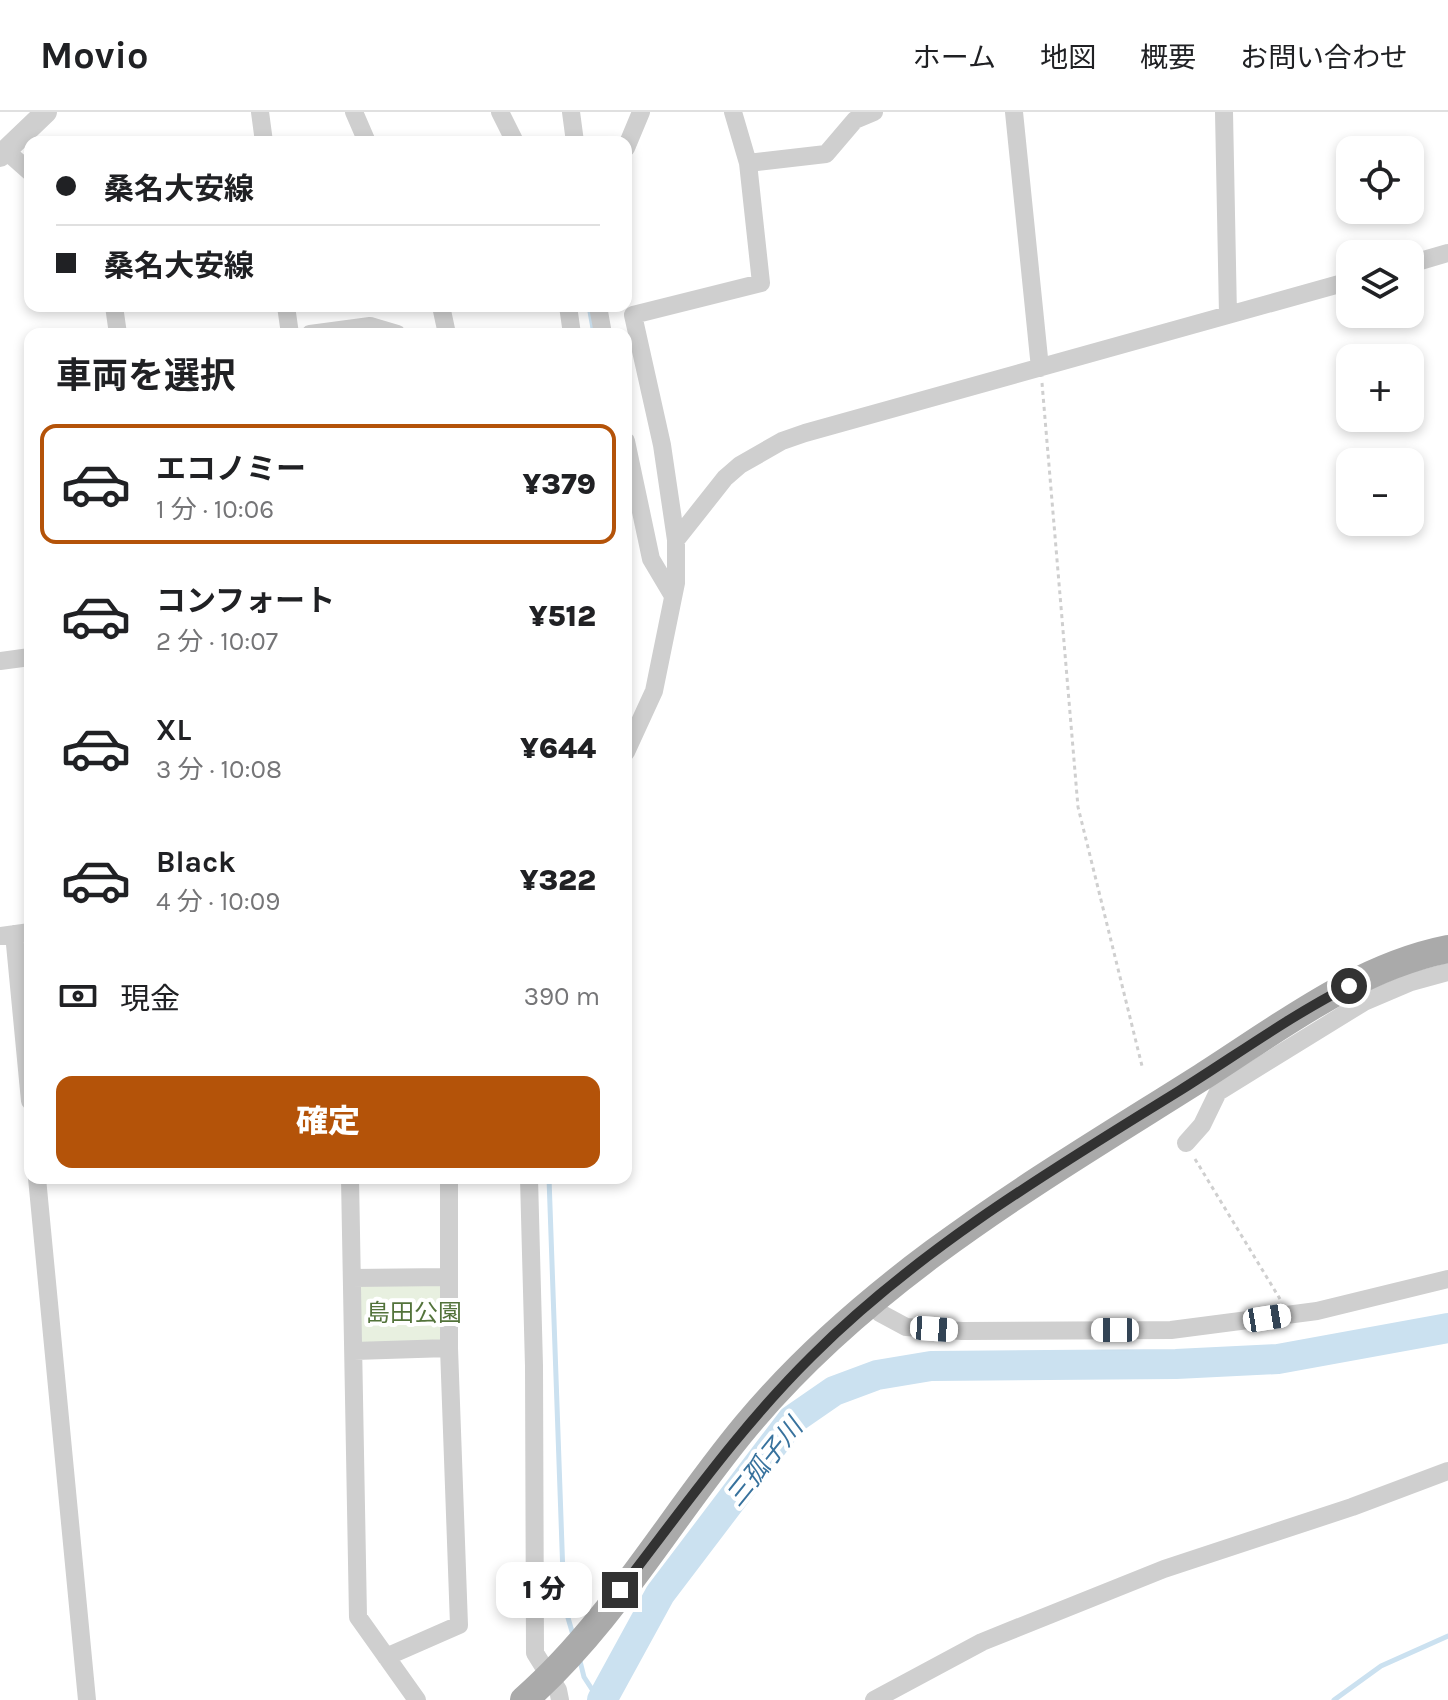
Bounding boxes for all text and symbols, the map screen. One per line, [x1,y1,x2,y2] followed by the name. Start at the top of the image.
[40,33,148,78] text: Movio
[913,41,996,74] text: ホーム
[1040,41,1096,74] text: 地図
[1140,41,1196,74] text: 概要
[1240,41,1408,74] text: お問い合わせ
[1336,136,1424,536] map controls
[1336,136,1424,224] button: locate
[104,171,254,207] text: 桑名大安線
[1336,240,1424,328] button: layers
[104,248,254,284] text: 桑名大安線
[1336,344,1424,432] button: +
[56,355,236,397] text: 車両を選択
[60,448,132,520] icon: car
[1336,448,1424,536] button: −
[156,451,306,487] text: エコノミー
[522,466,596,502] text: ¥379
[156,494,274,525] text: 1 分 · 10:06
[60,580,132,652] icon: car
[156,583,335,619] text: コンフォート
[529,598,596,634] text: ¥512
[156,626,278,657] text: 2 分 · 10:07
[60,712,132,784] icon: car
[156,712,191,748] text: XL
[520,730,596,766] text: ¥644
[156,754,282,785] text: 3 分 · 10:08
[60,844,132,916] icon: car
[156,844,236,880] text: Black
[520,862,596,898] text: ¥322
[156,886,280,917] text: 4 分 · 10:09
[1331,968,1367,1004] route start
[56,974,100,1018] icon: cash
[120,981,180,1017] text: 現金
[524,981,600,1012] text: 390 m
[56,1076,600,1168] button: 確定
[366,1299,462,1327] park label: 島田公園
[1241,1302,1293,1334] car
[909,1315,959,1343] car
[1091,1318,1139,1342] car
[720,1410,811,1512] water label: 三孤子川
[496,1562,592,1618] callout: 1 分
[602,1572,638,1608] route end
[523,1574,566,1605] text: 1 分

